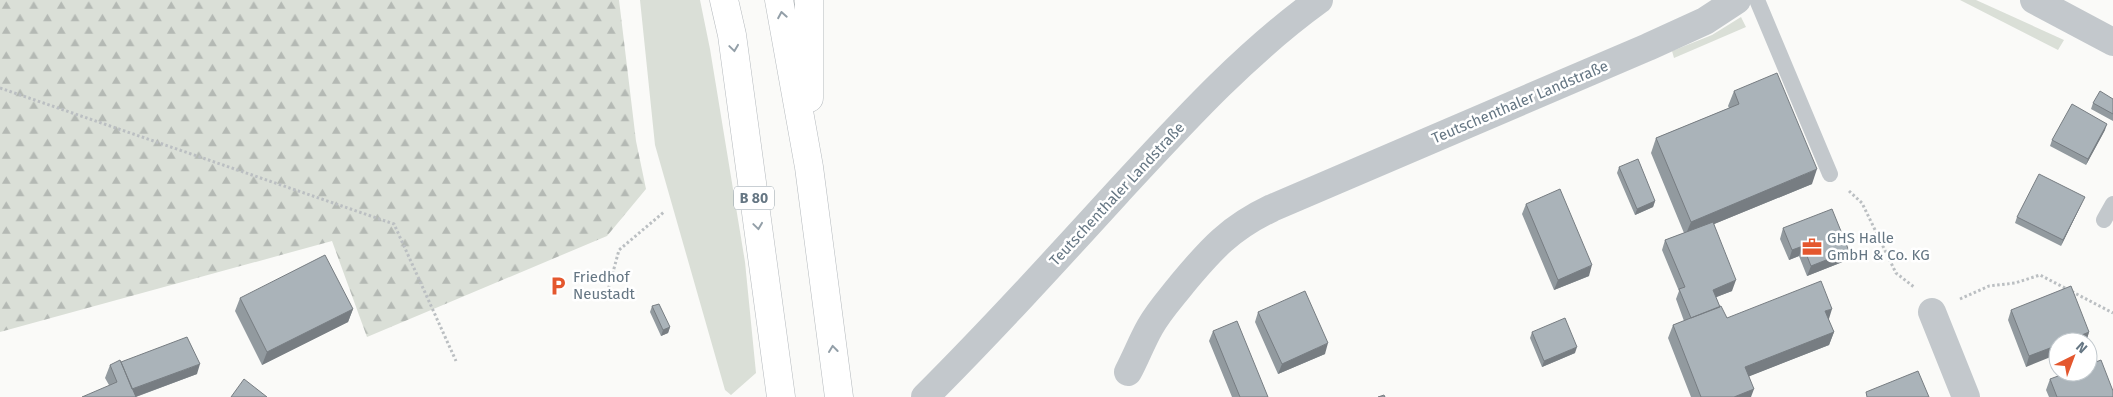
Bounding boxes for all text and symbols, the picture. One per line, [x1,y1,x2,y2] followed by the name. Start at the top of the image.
[777,11,787,20] one-way arrow
[728,44,739,52] one-way arrow
[1429,57,1611,147] street label: Teutschenthaler Landstraße
[1046,118,1188,270] street label: Teutschenthaler Landstraße
[734,187,774,210] road number: B 80
[752,222,763,230] one-way arrow
[1827,229,1930,264] place label: GHS Halle GmbH & Co. KG
[1801,236,1823,258] office icon: GHS Halle GmbH & Co. KG
[573,268,636,303] place label: Friedhof Neustadt
[547,275,569,297] parking icon: Friedhof Neustadt
[2048,332,2098,382] north arrow
[2072,338,2091,357] text: N
[828,344,839,352] one-way arrow

